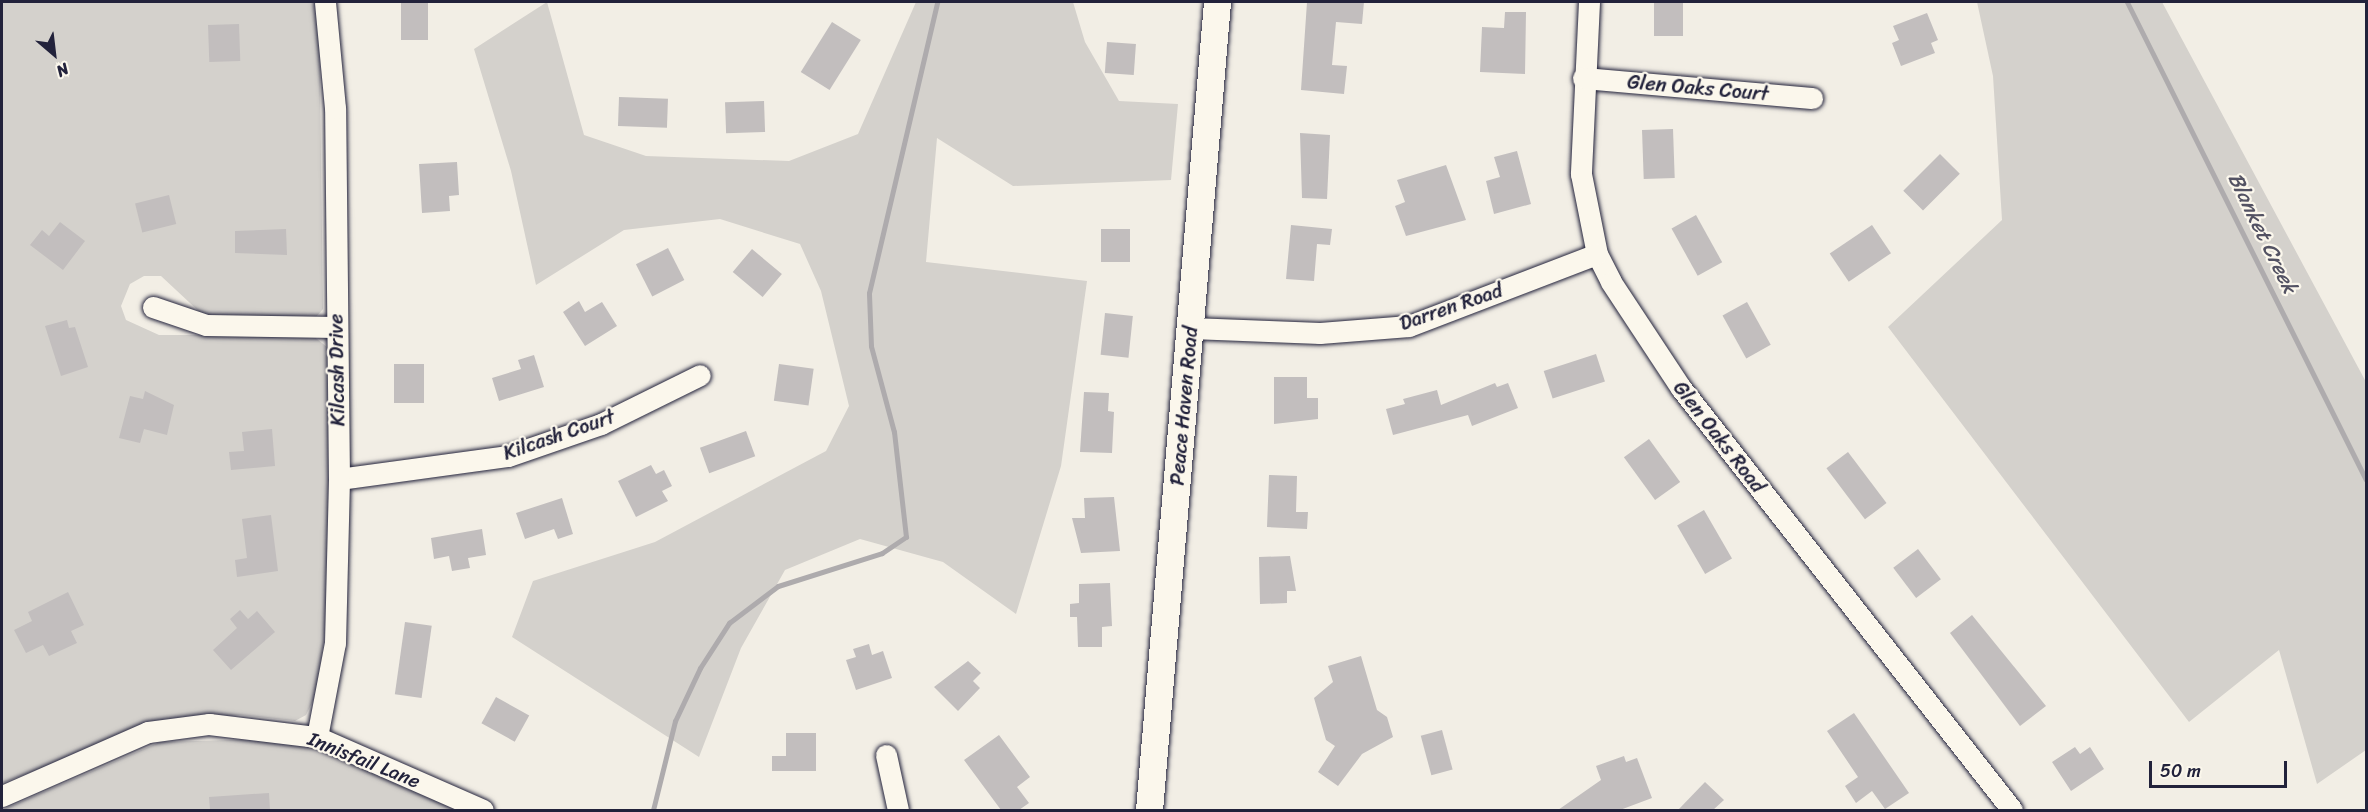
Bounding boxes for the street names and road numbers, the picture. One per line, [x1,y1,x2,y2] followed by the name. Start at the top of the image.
[1626,70,1770,106] street label: Glen Oaks Court
[1396,278,1506,336] street label: Darren Road
[324,314,350,426] street label: Kilcash Drive
[1165,325,1203,487] street label: Peace Haven Road
[1668,376,1770,498] street label: Glen Oaks Road
[500,405,618,465] street label: Kilcash Court
[304,727,424,793] street label: Innisfail Lane

